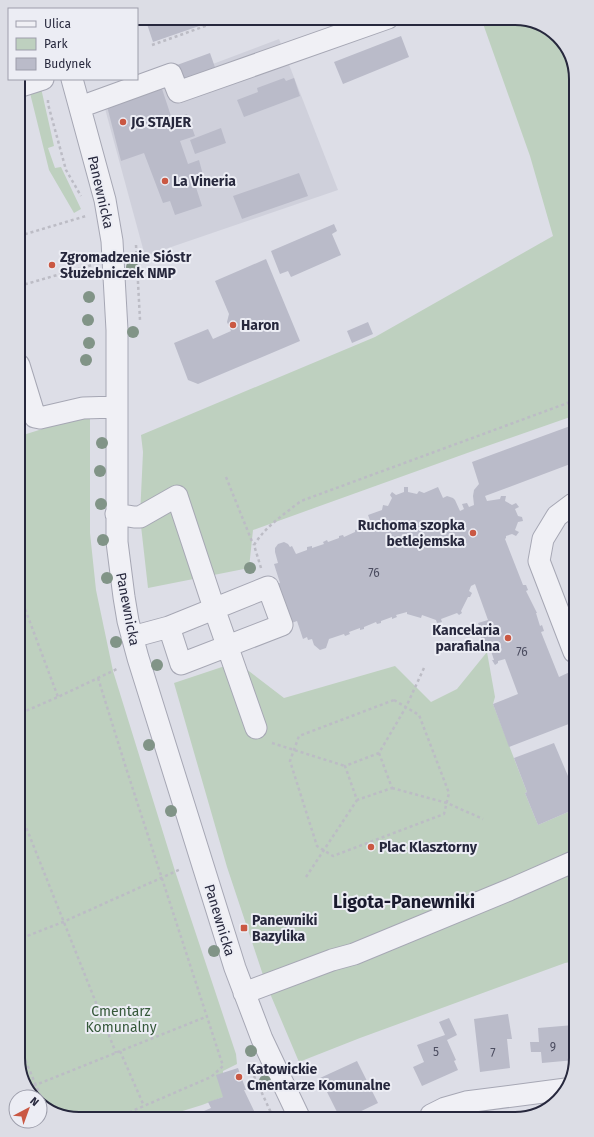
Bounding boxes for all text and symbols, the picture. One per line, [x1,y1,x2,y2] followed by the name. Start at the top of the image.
[8,8,138,80] legend
[44,17,71,31] text: Ulica
[44,37,68,51] text: Park
[44,57,92,71] text: Budynek
[130,114,191,131] place label: JG STAJER
[118,117,128,127] marker: JG STAJER
[84,154,117,230] street label: Panewnicka
[173,173,236,190] place label: La Vineria
[160,176,170,186] marker: La Vineria
[60,249,192,282] place label: Zgromadzenie Sióstr Służebniczek NMP
[47,260,57,270] marker: Zgromadzenie Sióstr Służebniczek NMP
[241,317,279,334] place label: Haron
[228,320,238,330] marker: Haron
[358,517,465,550] place label: Ruchoma szopka betlejemska
[468,528,478,538] marker: Ruchoma szopka betlejemska
[368,566,380,580] house number: 76
[112,571,143,647] street label: Panewnicka
[432,622,500,655] place label: Kancelaria parafialna
[503,633,513,643] marker: Kancelaria parafialna
[516,645,528,659] house number: 76
[379,839,478,856] place label: Plac Klasztorny
[366,842,376,852] marker: Plac Klasztorny
[201,882,239,958] street label: Panewnicka
[333,891,475,913] district label: Ligota-Panewniki
[252,912,317,945] place label: Panewniki Bazylika
[239,923,249,933] marker: Panewniki Bazylika
[85,1003,157,1036] park label: Cmentarz Komunalny
[550,1040,556,1054] house number: 9
[433,1045,439,1059] house number: 5
[490,1046,496,1060] house number: 7
[247,1061,391,1094] place label: Katowickie Cmentarze Komunalne
[234,1072,244,1082] marker: Katowickie Cmentarze Komunalne
[8,1089,48,1129] north arrow
[27,1095,41,1109] text: N

